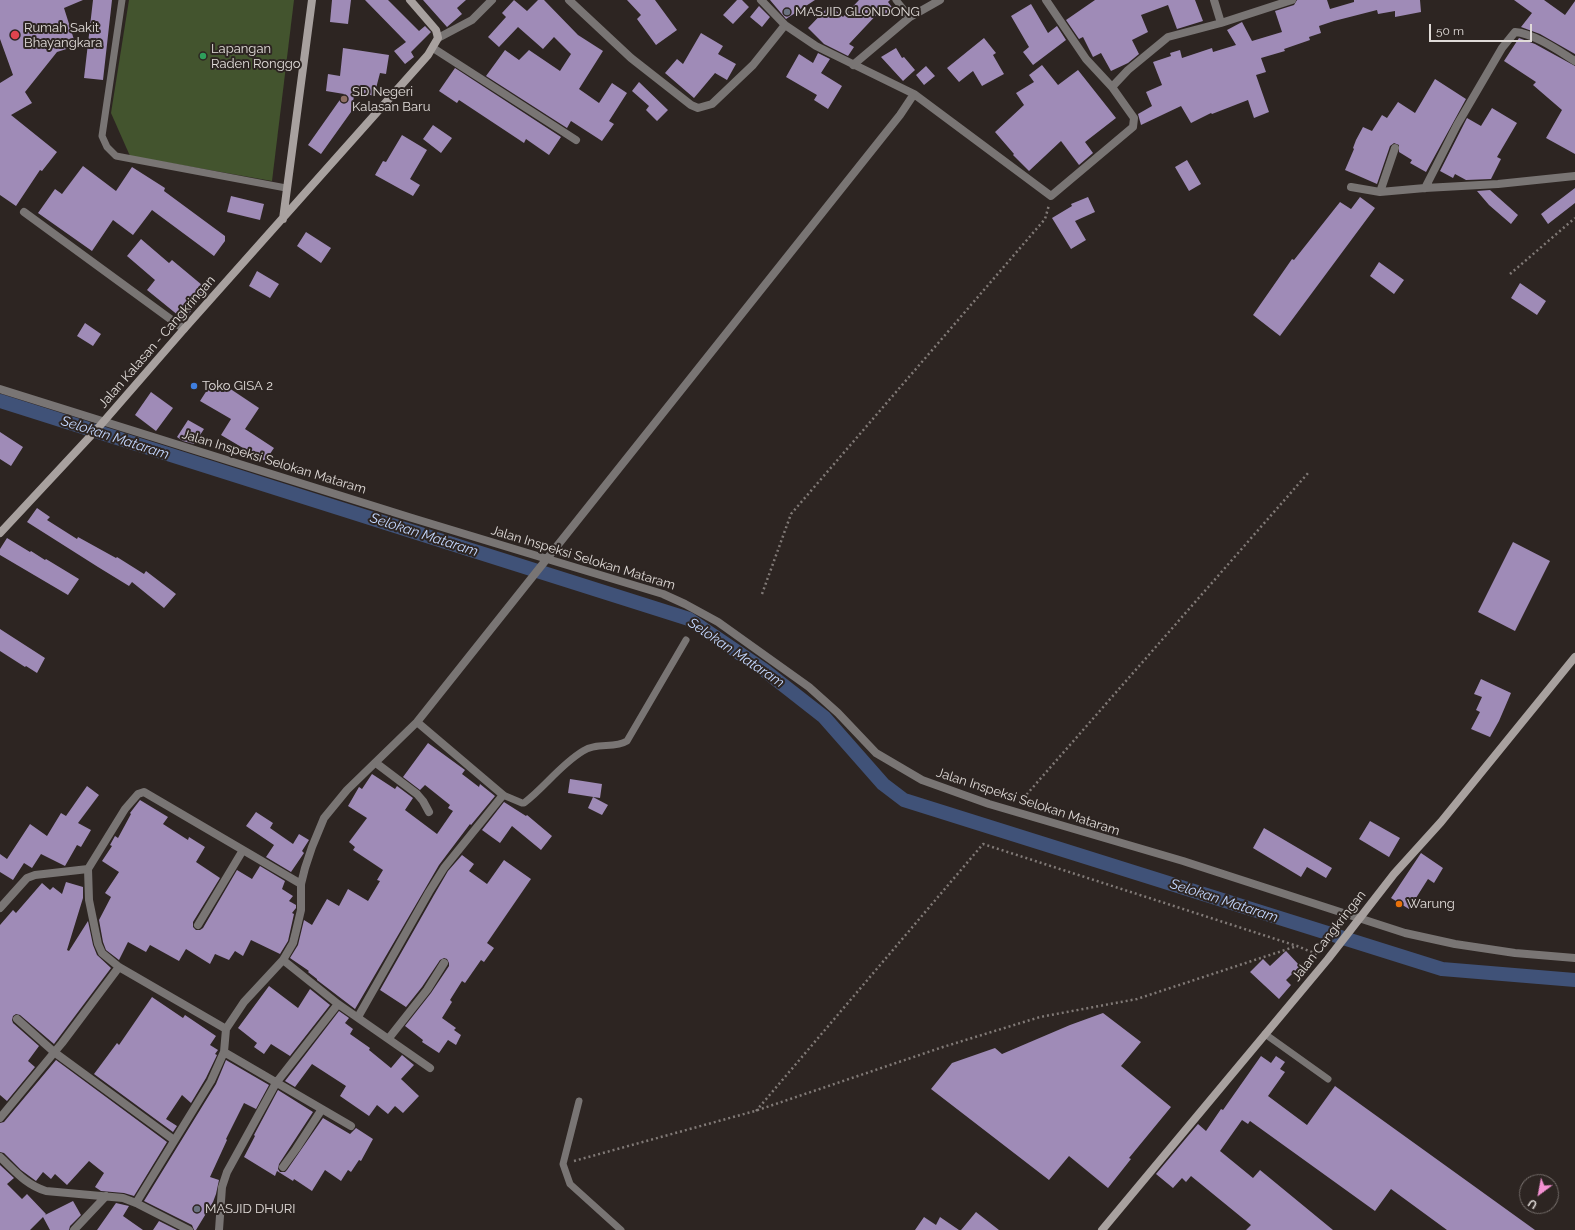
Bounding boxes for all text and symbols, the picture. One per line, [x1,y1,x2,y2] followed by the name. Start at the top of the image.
[795,4,920,20] place label: MASJID GLONDONG
[782,7,792,17] marker: MASJID GLONDONG
[1431,16,1534,42] scale bar
[24,20,102,51] place label: Rumah Sakit Bhayangkara
[1436,24,1464,38] text: 50 m
[9,29,21,41] marker: Rumah Sakit Bhayangkara
[211,41,300,72] place label: Lapangan Raden Ronggo
[198,51,208,61] marker: Lapangan Raden Ronggo
[352,84,430,115] place label: SD Negeri Kalasan Baru
[339,94,349,104] marker: SD Negeri Kalasan Baru
[95,273,219,411] street label: Jalan Kalasan - Cangkringan
[202,378,273,394] place label: Toko GISA 2
[189,381,199,391] marker: Toko GISA 2
[59,413,171,463] water label: Selokan Mataram
[180,427,368,497] street label: Jalan Inspeksi Selokan Mataram
[368,510,480,560] water label: Selokan Mataram
[489,523,677,593] street label: Jalan Inspeksi Selokan Mataram
[685,615,787,691] water label: Selokan Mataram
[934,765,1122,839] street label: Jalan Inspeksi Selokan Mataram
[1168,876,1280,926] water label: Selokan Mataram
[1289,887,1369,985] street label: Jalan Cangkringan
[1407,896,1455,912] place label: Warung
[1394,899,1404,909] marker: Warung
[1519,1174,1559,1214] north arrow
[1526,1196,1540,1211] text: U
[205,1201,295,1217] place label: MASJID DHURI
[192,1204,202,1214] marker: MASJID DHURI

